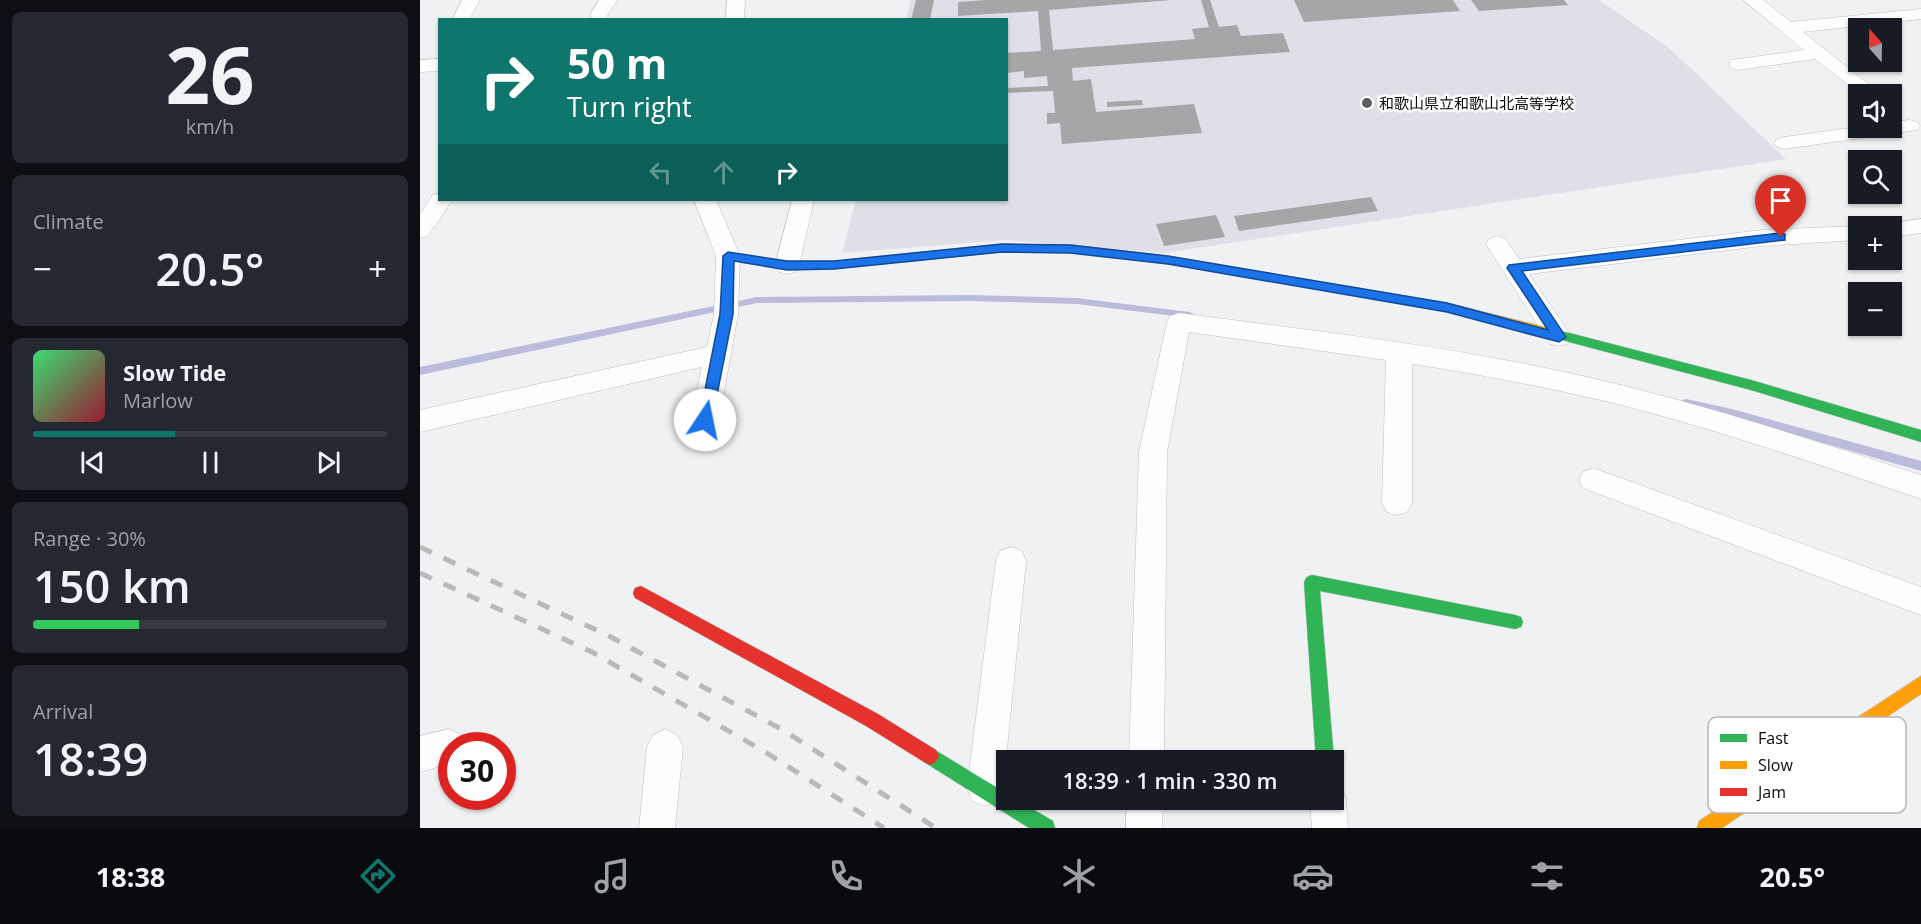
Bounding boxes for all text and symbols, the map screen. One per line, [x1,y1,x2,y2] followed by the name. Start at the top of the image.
[1848,18,1902,72] north arrow
[1848,18,1902,336] map controls
[165,21,255,127] text: 26
[567,34,667,91] text: 50 m
[468,42,546,120] icon: right
[1848,84,1902,138] button: sound
[567,88,692,125] text: Turn right
[1379,93,1574,113] place label: 和歌山県立和歌山北高等学校
[1360,96,1374,110] marker: 和歌山県立和歌山北高等学校
[186,113,234,140] text: km/h
[1848,150,1902,204] button: search
[644,156,677,189] icon: left
[707,156,740,189] icon: ahead
[770,156,803,189] icon: right
[1755,175,1806,237] pin
[1764,184,1797,217] icon: arrive
[33,208,104,235] text: Climate
[1848,216,1902,270] button: +
[156,238,264,299] text: 20.5°
[33,246,52,291] text: −
[368,246,387,291] text: +
[1848,282,1902,336] button: −
[123,357,226,387] text: Slow Tide
[123,387,193,414] text: Marlow
[673,388,737,452] position arrow
[76,446,109,479] icon: previous
[194,446,227,479] icon: pause
[312,446,345,479] icon: next
[33,525,146,552] text: Range · 30%
[33,555,191,616] text: 150 km
[33,698,93,725] text: Arrival
[1708,717,1906,813] legend
[1758,727,1789,749] text: Fast
[33,728,148,789] text: 18:39
[438,732,516,810] speed limit sign: 30
[1758,754,1793,776] text: Slow
[1062,765,1278,795] text: 18:39 · 1 min · 330 m
[1756,781,1786,803] text: Jam
[357,855,399,897] icon: directions
[591,855,633,897] icon: music
[825,855,867,897] icon: phone
[1058,855,1100,897] icon: climate
[1292,855,1334,897] icon: car
[1526,855,1568,897] icon: filters
[96,858,165,895] text: 18:38
[1759,858,1825,895] text: 20.5°

